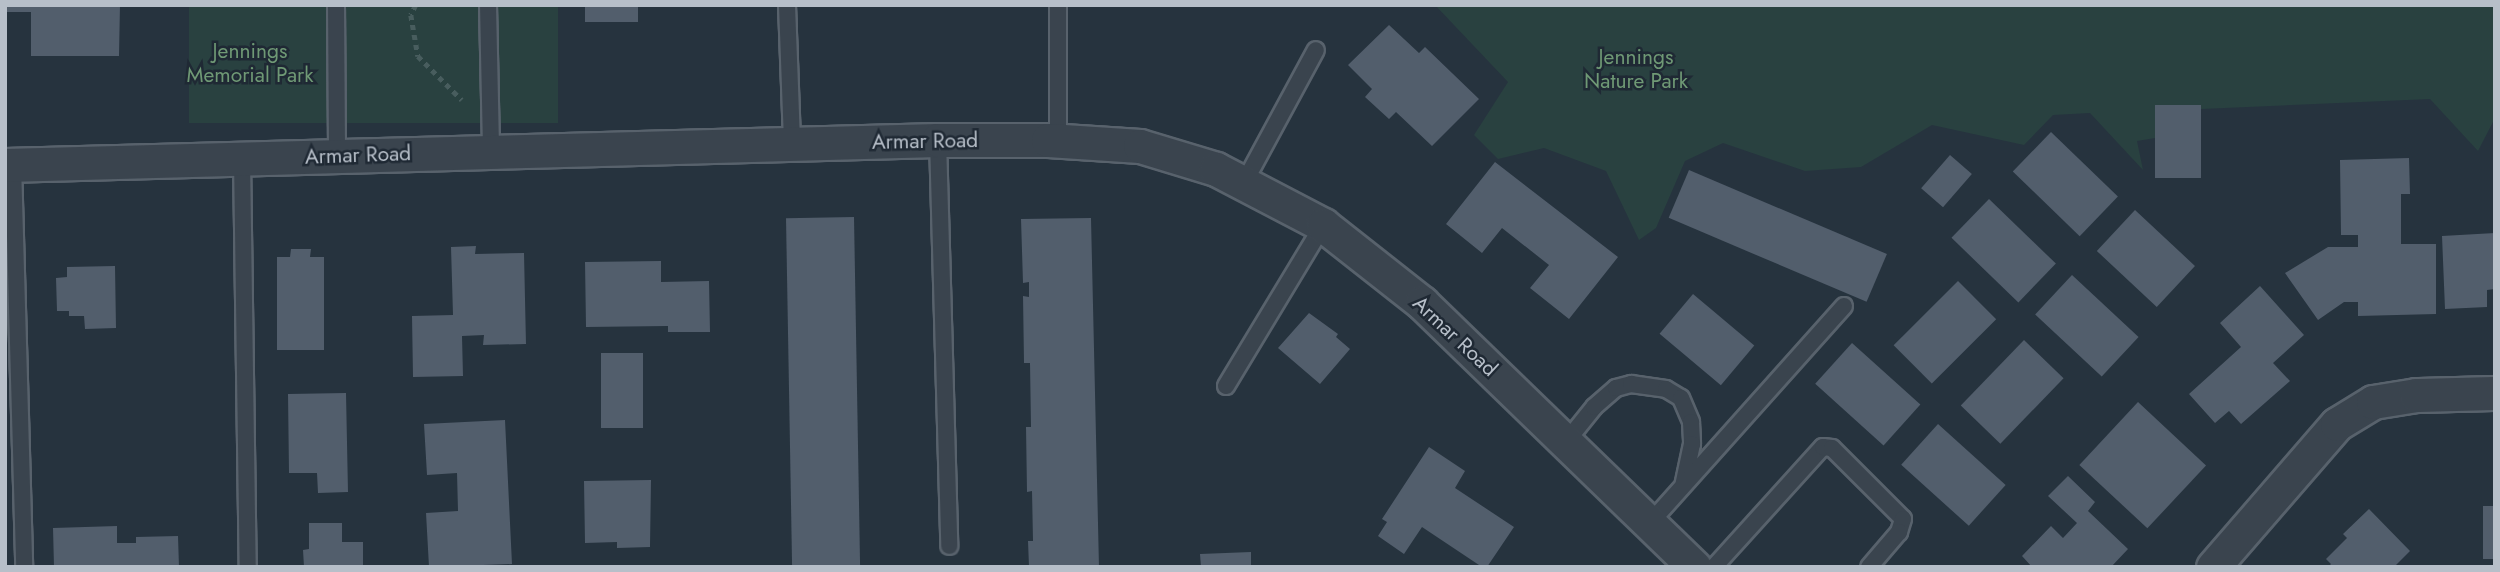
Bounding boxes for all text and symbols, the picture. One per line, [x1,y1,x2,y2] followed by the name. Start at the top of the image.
[187,38,313,88] park label: Jennings Memorial Park
[1584,44,1688,94] park label: Jennings Nature Park
[872,127,978,155] street label: Armar Road
[304,141,412,169] street label: Armar Road
[1408,291,1502,381] street label: Armar Road

